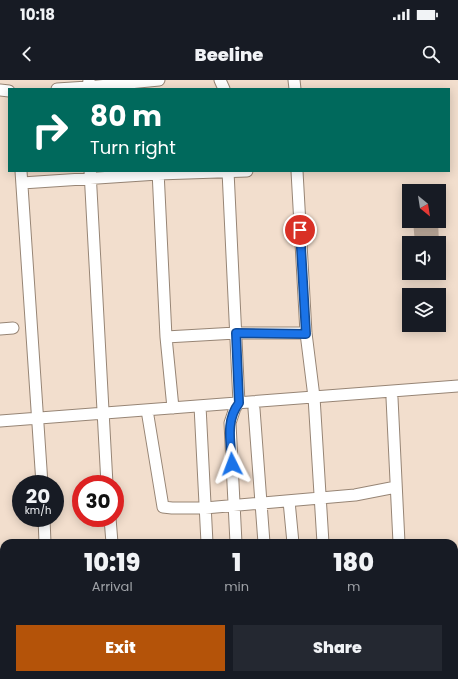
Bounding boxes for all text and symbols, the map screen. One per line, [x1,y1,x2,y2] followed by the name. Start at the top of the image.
[20,4,55,25] text: 10:18
[195,42,263,67] text: Beeline
[16,43,38,65] icon: back
[420,43,442,65] icon: search
[90,97,162,136] text: 80 m
[24,104,76,156] icon: right
[90,135,176,160] text: Turn right
[402,184,446,228] north arrow
[402,184,446,332] map controls
[283,213,317,247] pin
[289,219,311,241] icon: arrive
[402,236,446,280] button: sound
[402,288,446,332] button: layers
[211,443,253,485] position arrow
[72,475,124,527] speed limit sign: 30
[26,482,50,510] text: 20
[25,503,51,518] text: km/h
[84,546,140,579] text: 10:19
[232,546,241,579] text: 1
[333,546,374,579] text: 180
[92,577,133,596] text: Arrival
[224,577,249,596] text: min
[347,577,360,596] text: m
[16,625,225,671] button: Exit
[233,625,442,671] button: Share

